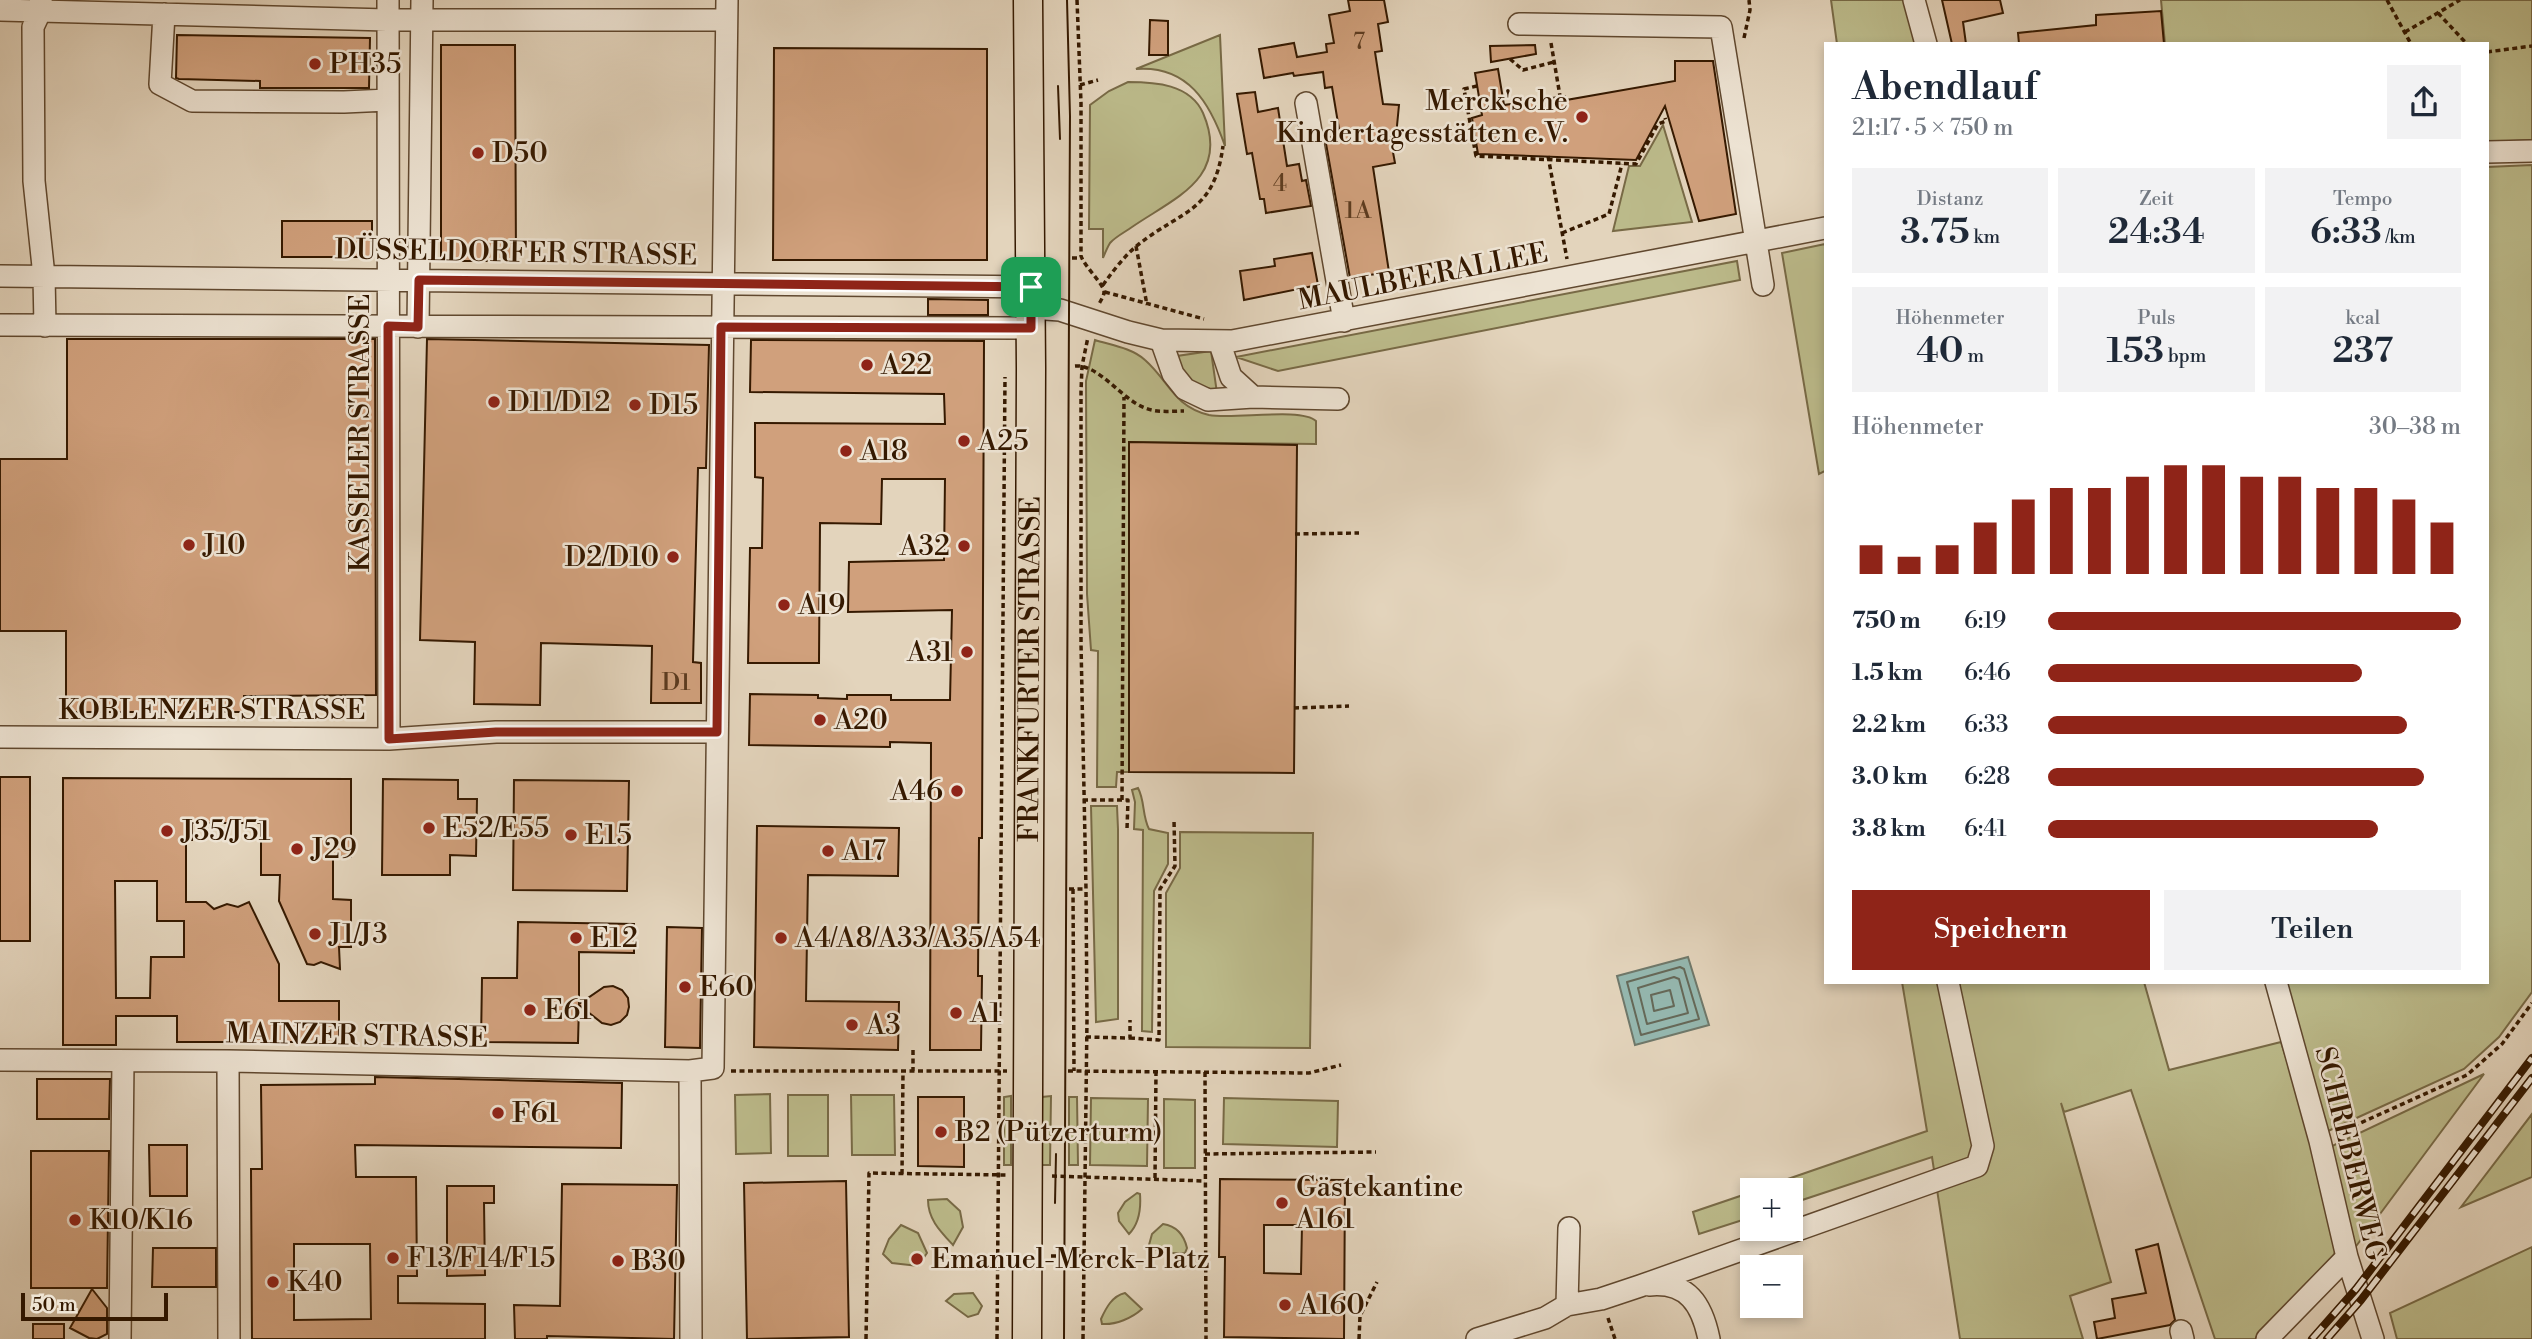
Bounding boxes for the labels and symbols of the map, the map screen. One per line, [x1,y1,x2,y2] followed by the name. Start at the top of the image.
[1353,27,1365,57] house number: 7
[329,47,401,82] place label: PH35
[307,56,323,72] marker: PH35
[1276,84,1568,151] place label: Merck'sche Kindertagesstätten e.V.
[1574,109,1590,125] marker: Merck'sche Kindertagesstätten e.V.
[492,136,548,171] place label: D50
[470,145,486,161] marker: D50
[1273,169,1287,199] house number: 4
[1345,196,1372,226] house number: 1A
[334,231,698,274] street label: DÜSSELDORFER STRASSE
[1295,236,1551,318] street label: MAULBEERALLEE
[1001,257,1061,317] pin
[343,294,378,572] street label: KASSELER STRASSE
[880,348,932,383] place label: A22
[859,357,875,373] marker: A22
[508,385,610,420] place label: D11/D12
[649,388,698,423] place label: D15
[486,394,502,410] marker: D11/D12
[627,397,643,413] marker: D15
[977,424,1029,459] place label: A25
[956,433,972,449] marker: A25
[859,434,908,469] place label: A18
[838,443,854,459] marker: A18
[1012,496,1048,842] street label: FRANKFURTER STRASSE
[202,528,246,563] place label: J10
[898,529,950,564] place label: A32
[181,537,197,553] marker: J10
[956,538,972,554] marker: A32
[564,540,659,575] place label: D2/D10
[665,549,681,565] marker: D2/D10
[797,588,845,623] place label: A19
[776,597,792,613] marker: A19
[906,635,953,670] place label: A31
[959,644,975,660] marker: A31
[662,668,691,698] house number: D1
[58,693,366,728] street label: KOBLENZER STRASSE
[833,703,888,738] place label: A20
[812,712,828,728] marker: A20
[889,774,943,809] place label: A46
[949,783,965,799] marker: A46
[443,811,549,846] place label: E52/E55
[180,814,270,849] place label: J35/J51
[585,818,632,853] place label: E15
[421,820,437,836] marker: E52/E55
[159,823,175,839] marker: J35/J51
[563,827,579,843] marker: E15
[310,832,357,867] place label: J29
[841,834,886,869] place label: A17
[289,841,305,857] marker: J29
[820,843,836,859] marker: A17
[328,917,388,952] place label: J1/J3
[590,921,638,956] place label: E12
[794,921,1041,956] place label: A4/A8/A33/A35/A54
[307,926,323,942] marker: J1/J3
[568,930,584,946] marker: E12
[773,930,789,946] marker: A4/A8/A33/A35/A54
[699,970,754,1005] place label: E60
[677,979,693,995] marker: E60
[544,993,592,1028] place label: E61
[969,996,1001,1031] place label: A1
[522,1002,538,1018] marker: E61
[948,1005,964,1021] marker: A1
[865,1008,901,1043] place label: A3
[225,1016,489,1056] street label: MAINZER STRASSE
[844,1017,860,1033] marker: A3
[2306,1043,2394,1265] street label: SCHREBERWEG
[512,1096,559,1131] place label: F61
[490,1105,506,1121] marker: F61
[954,1115,1162,1150] place label: B2 (Pützerturm)
[933,1124,949,1140] marker: B2 (Pützerturm)
[1295,1170,1463,1237] place label: Gästekantine A161
[1274,1195,1290,1211] marker: Gästekantine A161
[89,1203,193,1238] place label: K10/K16
[67,1212,83,1228] marker: K10/K16
[407,1241,556,1276] place label: F13/F14/F15
[931,1242,1210,1277] place label: Emanuel-Merck-Platz
[631,1244,686,1279] place label: B30
[385,1250,401,1266] marker: F13/F14/F15
[909,1251,925,1267] marker: Emanuel-Merck-Platz
[610,1253,626,1269] marker: B30
[287,1265,343,1300] place label: K40
[265,1274,281,1290] marker: K40
[1298,1288,1365,1323] place label: A160
[21,1290,168,1322] scale bar
[1277,1297,1293,1313] marker: A160

